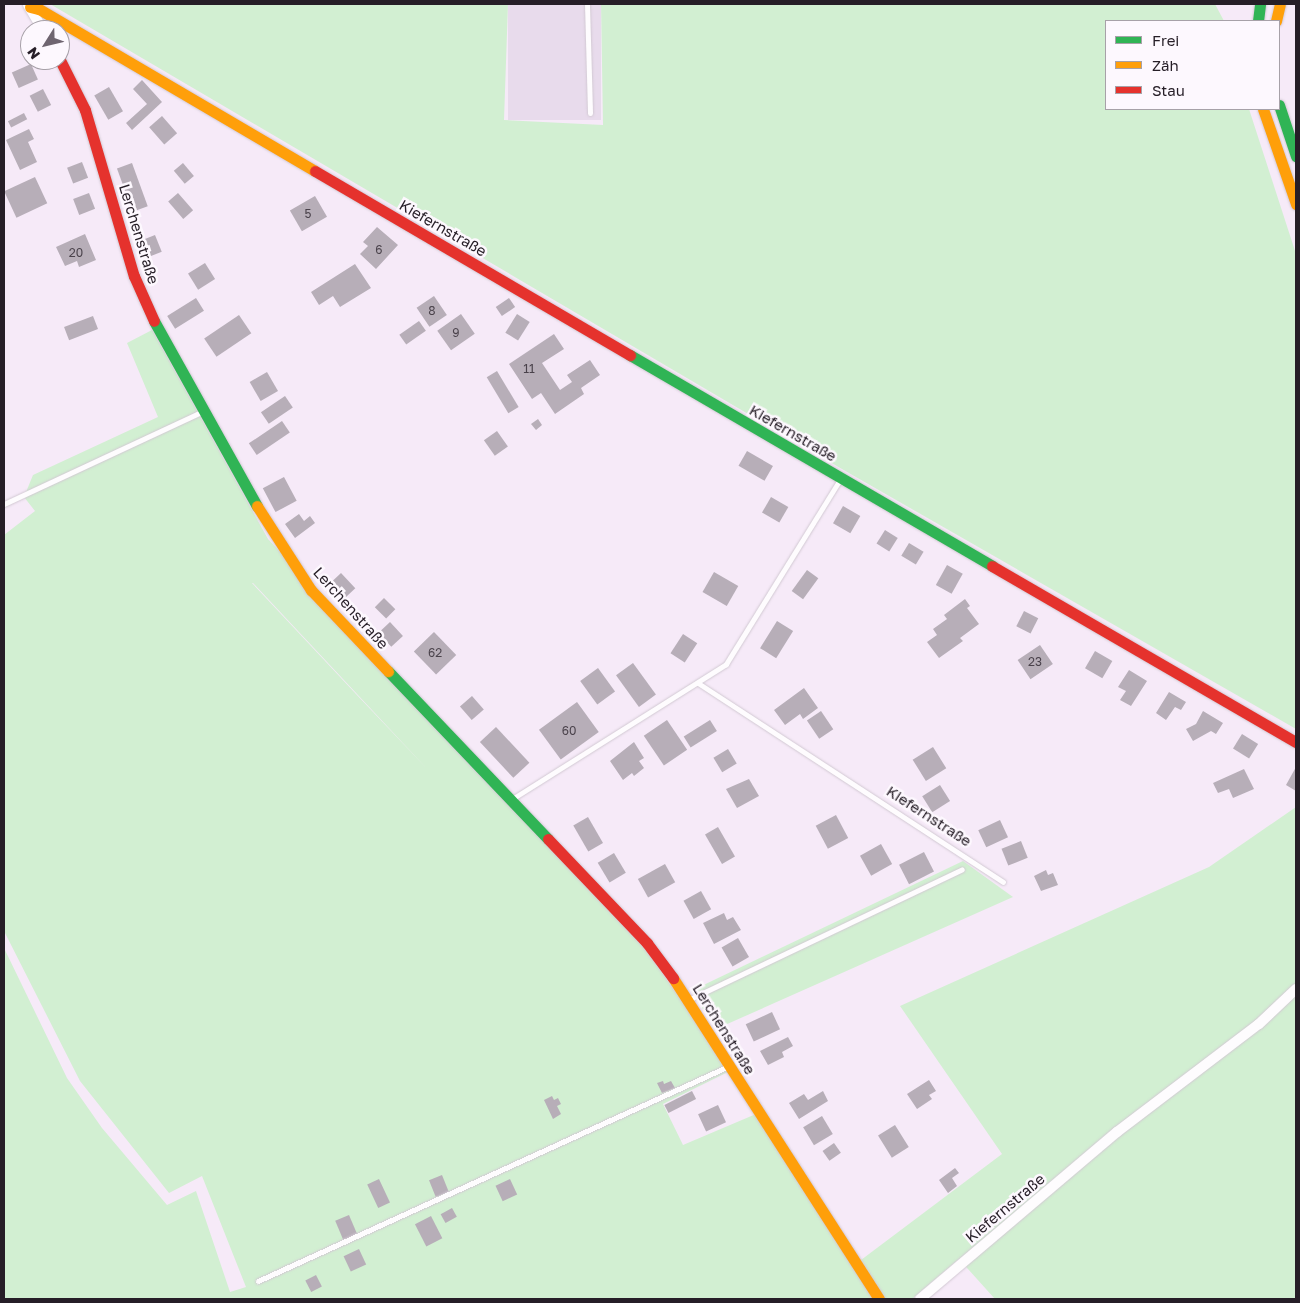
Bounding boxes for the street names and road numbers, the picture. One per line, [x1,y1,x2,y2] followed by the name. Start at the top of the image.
[115,182,163,286] street label: Lerchenstraße
[396,196,490,260] street label: Kiefernstraße
[746,401,840,465] street label: Kiefernstraße
[310,563,392,653] street label: Lerchenstraße
[883,782,975,850] street label: Kiefernstraße
[689,980,759,1078] street label: Lerchenstraße
[962,1170,1048,1246] street label: Kiefernstraße

